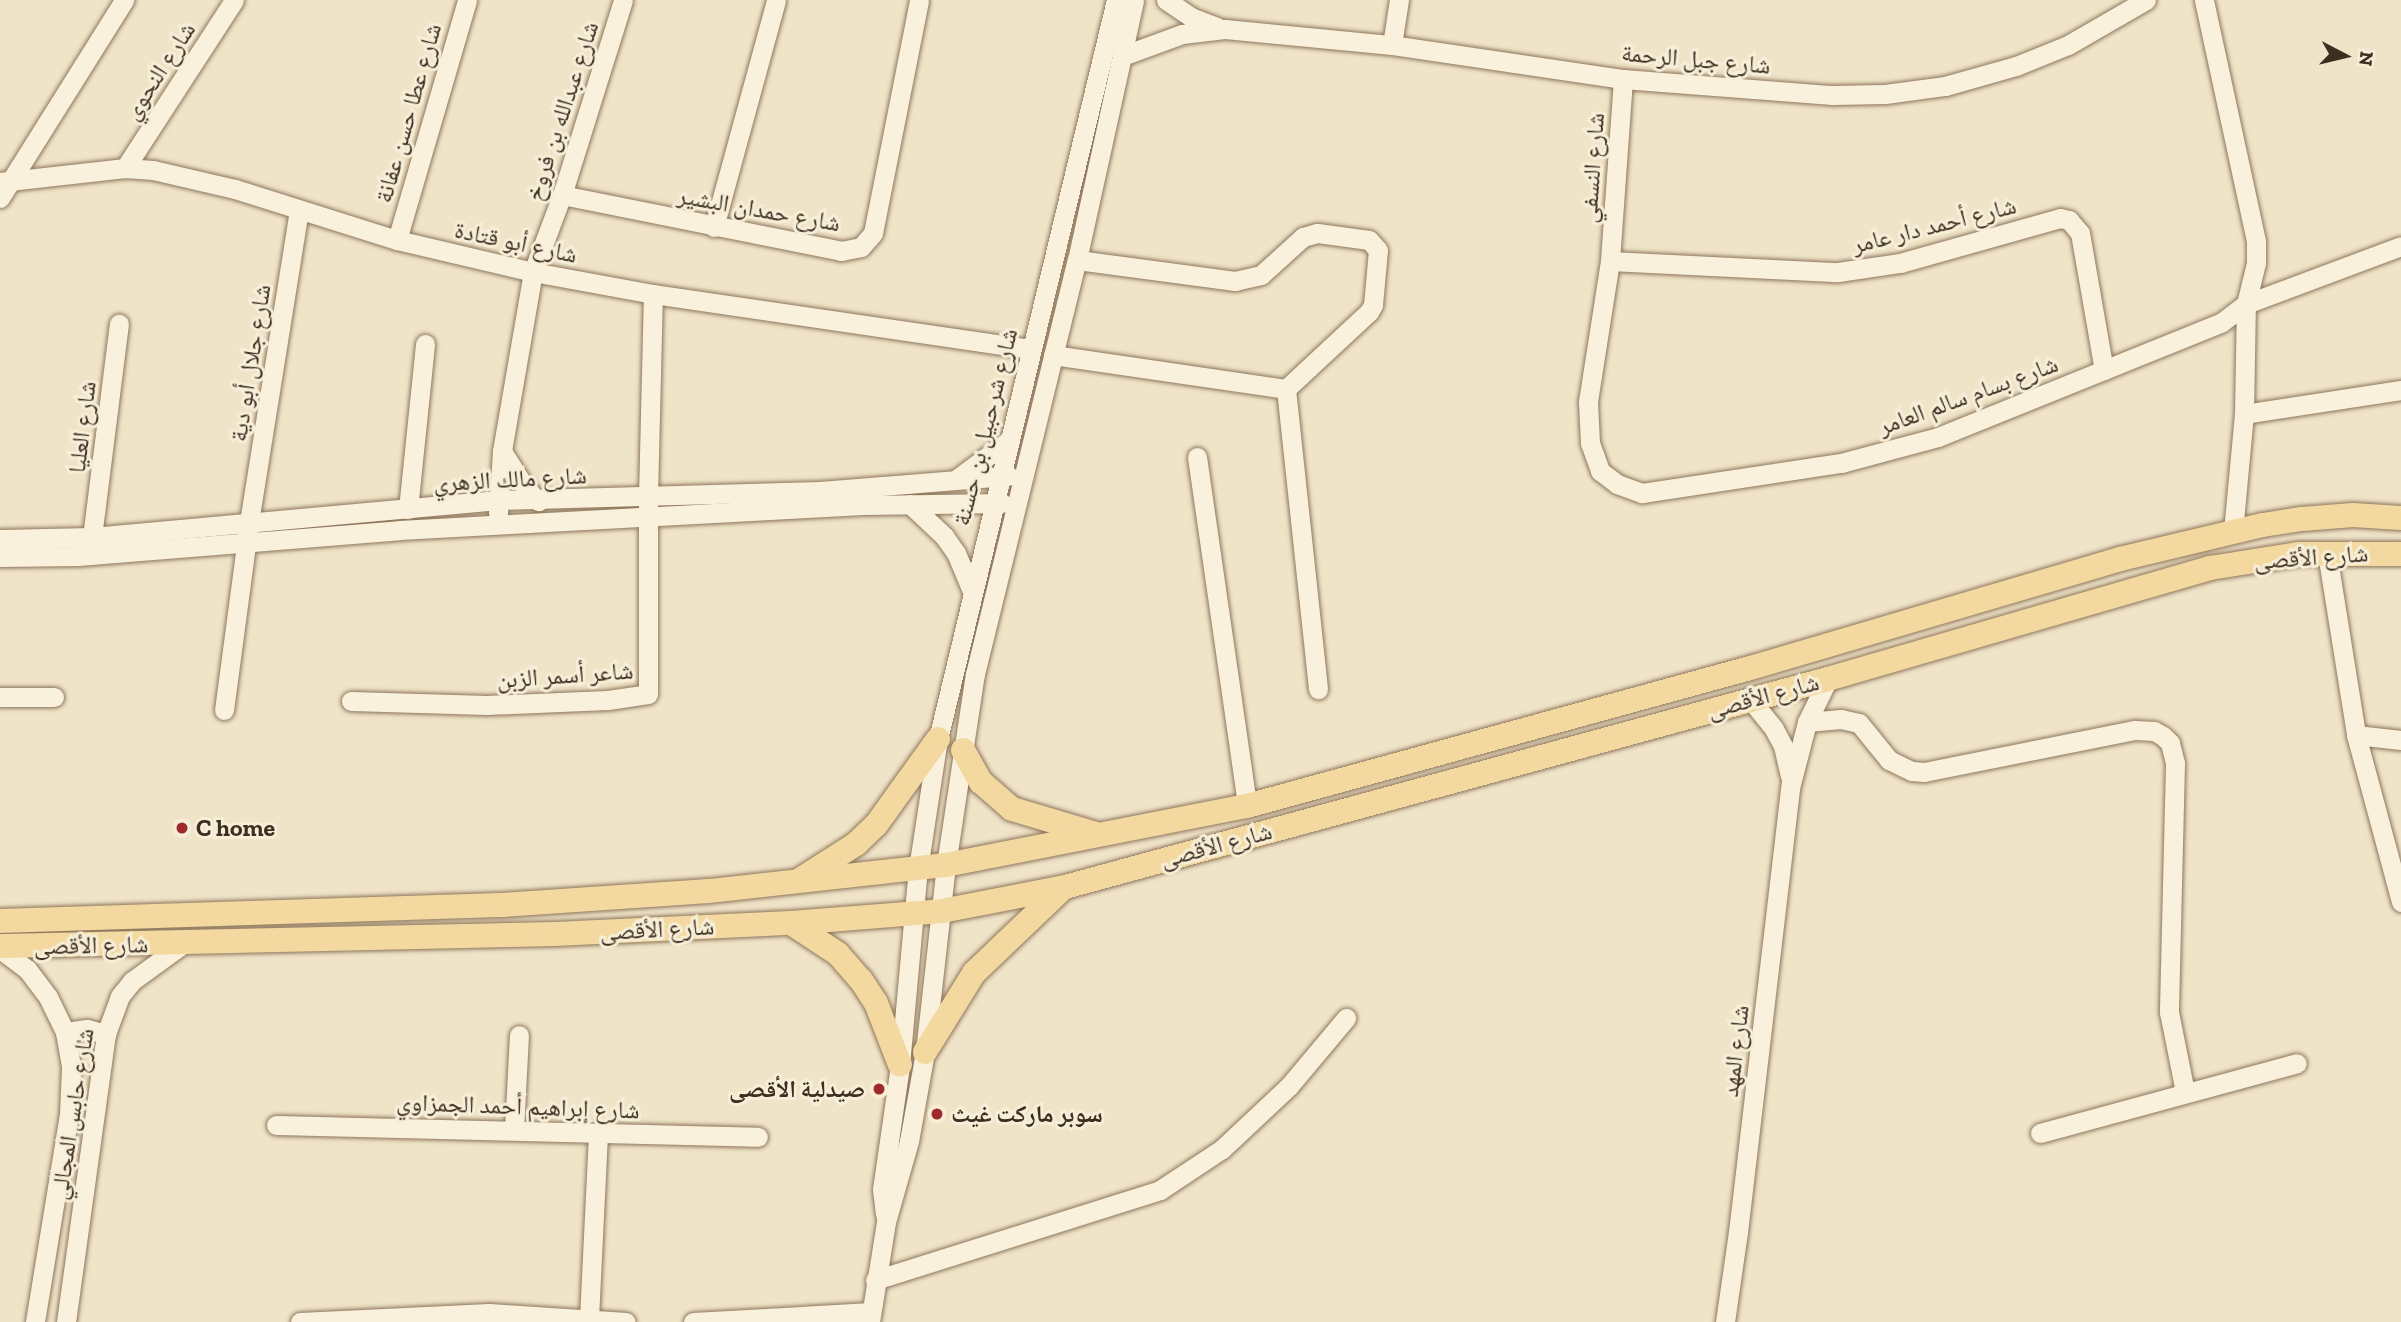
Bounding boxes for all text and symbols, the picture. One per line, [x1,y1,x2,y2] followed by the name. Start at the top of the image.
[117,17,201,125] street label: شارع النحوي
[519,18,605,204] street label: شارع عبدالله بن فروخ
[369,20,447,206] street label: شارع عطا حسن عفانة
[2310,21,2380,91] north arrow
[1620,38,1772,80] street label: شارع جبل الرحمة
[2354,50,2379,67] text: N
[1574,112,1610,224] street label: شارع النسفي
[675,181,843,237] street label: شارع حمدان البشير
[1849,191,2019,259] street label: شارع أحمد دار عامر
[452,215,580,269] street label: شارع أبو قتادة
[223,282,277,444] street label: شارع جلال أبو دية
[947,325,1023,529] street label: شارع شرحبيل بن حسنة
[1874,349,2062,441] street label: شارع بسام سالم العامر
[62,379,102,475] street label: شارع العليا
[433,461,587,497] street label: شارع مالك الزهري
[2253,539,2369,575] street label: شارع الأقصى
[496,656,634,694] street label: شاعر أسمر الزبن
[1704,667,1822,725] street label: شارع الأقصى
[196,814,275,842] place label: C home
[1157,816,1275,874] street label: شارع الأقصى
[174,820,190,836] marker: C home
[599,912,715,946] street label: شارع الأقصى
[34,930,148,960] street label: شارع الأقصى
[1715,1003,1755,1099] street label: شارع المهد
[44,1026,100,1202] street label: شارع حابس المجالي
[729,1075,865,1103] place label: صيدلية الأقصى
[871,1081,887,1097] marker: صيدلية الأقصى
[396,1087,640,1125] street label: شارع إبراهيم أحمد الجمزاوي
[951,1100,1103,1128] place label: سوبر ماركت غيث
[929,1106,945,1122] marker: سوبر ماركت غيث

